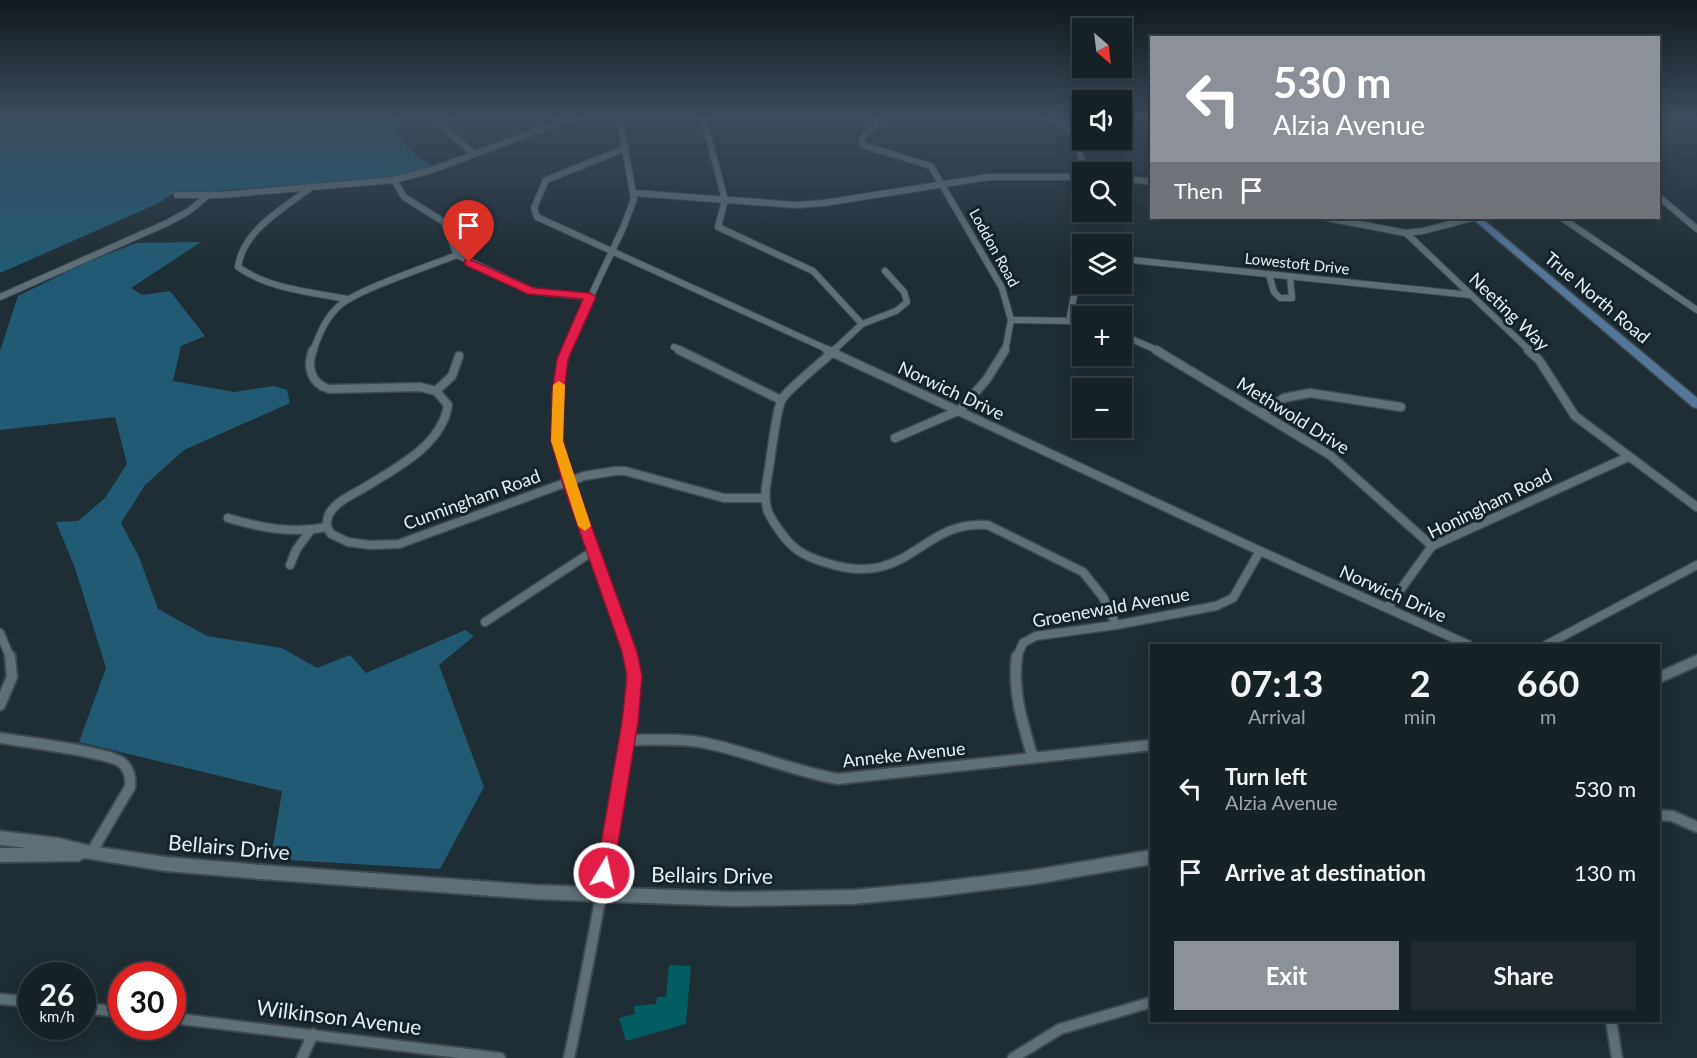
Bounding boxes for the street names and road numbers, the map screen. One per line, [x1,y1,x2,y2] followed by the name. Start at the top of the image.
[966,205,1024,290] street label: Loddon Road
[1541,247,1655,348] street label: True North Road
[1244,249,1350,277] street label: Lowestoft Drive
[1465,268,1555,355] street label: Neeting Way
[895,356,1008,424] street label: Norwich Drive
[1233,372,1354,459] street label: Methwold Drive
[1424,463,1555,543] street label: Honingham Road
[400,464,543,534] street label: Cunningham Road
[1336,560,1450,626] street label: Norwich Drive
[1030,582,1191,632] street label: Groenewald Avenue
[841,737,966,771] street label: Anneke Avenue
[167,829,291,864] street label: Bellairs Drive
[651,861,773,888] street label: Bellairs Drive
[255,994,423,1039] street label: Wilkinson Avenue

